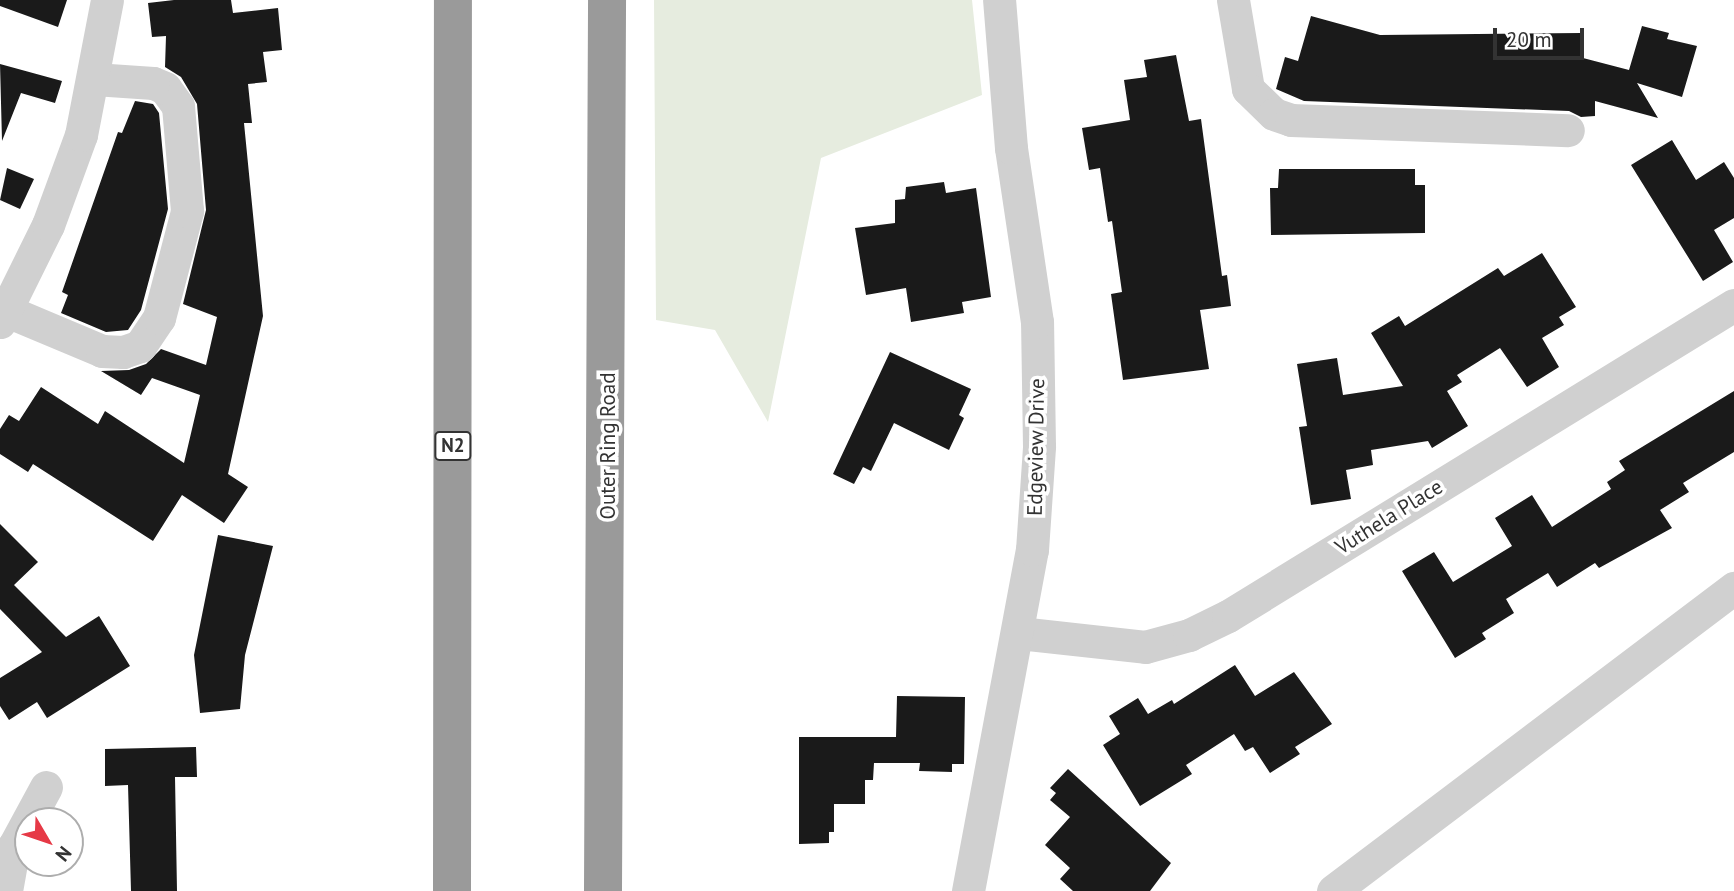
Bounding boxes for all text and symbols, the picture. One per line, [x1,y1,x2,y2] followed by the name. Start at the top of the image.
[1496,14,1587,58] scale bar
[1506,26,1552,53] text: 20 m
[595,373,621,519] street label: Outer Ring Road
[1022,378,1050,516] street label: Edgeview Drive
[434,430,472,462] road number: N2
[1331,474,1447,560] street label: Vuthela Place
[14,807,84,877] north arrow
[51,842,77,866] text: N

